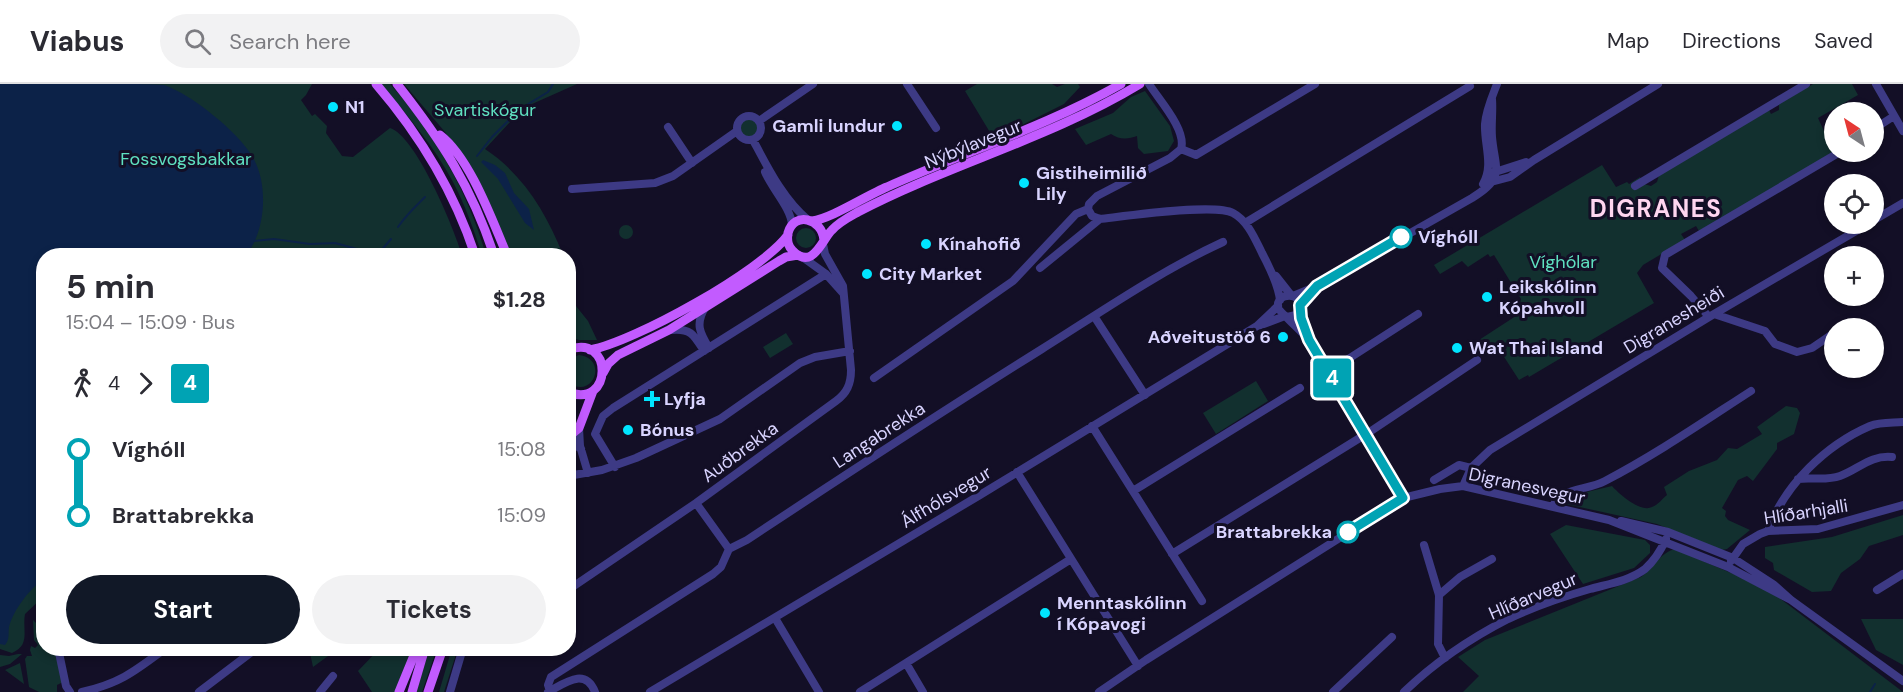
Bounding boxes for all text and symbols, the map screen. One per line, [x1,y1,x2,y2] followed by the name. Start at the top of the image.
[160,14,580,68] search box
[30,23,124,60] text: Viabus
[181,25,214,58] icon: search
[229,27,351,56] text: Search here
[1607,27,1649,55] text: Map
[1682,27,1781,55] text: Directions
[1814,27,1873,55] text: Saved
[345,95,365,119] place label: N1
[434,98,536,122] park label: Svartiskógur
[326,100,340,114] marker: N1
[1824,102,1884,162] north arrow
[1824,102,1884,378] map controls
[772,114,885,138] place label: Gamli lundur
[921,114,1025,174] street label: Nýbýlavegur
[890,119,904,133] marker: Gamli lundur
[120,147,252,171] park label: Fossvogsbakkar
[1036,161,1147,206] place label: Gistiheimilið Lily
[1824,174,1884,234] button: locate
[1017,176,1031,190] marker: Gistiheimilið Lily
[1590,193,1722,224] district label: DIGRANES
[1418,225,1478,249] place label: Víghóll
[1390,226,1412,248] marker: Víghóll
[938,232,1021,256] place label: Kínahofið
[919,237,933,251] marker: Kínahofið
[1824,246,1884,306] button: +
[1529,250,1597,274] park label: Víghólar
[879,262,982,286] place label: City Market
[66,265,155,308] text: 5 min
[860,267,874,281] marker: City Market
[1499,275,1597,320] place label: Leikskólinn Kópahvoll
[1619,281,1729,359] street label: Digranesheiði
[493,285,546,314] text: $1.28
[1480,290,1494,304] marker: Leikskólinn Kópahvoll
[66,309,235,335] text: 15:04 – 15:09 · Bus
[1824,318,1884,378] button: −
[1148,325,1271,349] place label: Aðveitustöð 6
[1276,330,1290,344] marker: Aðveitustöð 6
[1469,336,1603,360] place label: Wat Thai Island
[1450,341,1464,355] marker: Wat Thai Island
[1312,358,1352,398] line badge: 4
[1325,364,1339,392] text: 4
[66,367,99,400] icon: walk
[129,367,162,400] icon: forward
[183,369,197,397] text: 4
[108,370,120,396] text: 4
[664,387,706,411] place label: Lyfja
[645,392,659,406] marker: Lyfja
[828,396,930,474] street label: Langabrekka
[697,416,783,488] street label: Auðbrekka
[640,418,694,442] place label: Bónus
[621,423,635,437] marker: Bónus
[112,435,185,464] text: Víghóll
[498,436,546,462] text: 15:08
[896,460,996,534] street label: Álfhólsvegur
[1467,462,1588,510] street label: Digranesvegur
[1762,494,1850,530] street label: Hlíðarhjalli
[112,501,254,530] text: Brattabrekka
[497,502,546,528] text: 15:09
[1216,520,1332,544] place label: Brattabrekka
[1337,521,1359,543] marker: Brattabrekka
[1485,566,1581,625] street label: Hlíðarvegur
[66,575,300,644] button: Start
[312,575,546,644] button: Tickets
[1057,591,1187,636] place label: Menntaskólinn í Kópavogi
[1038,606,1052,620] marker: Menntaskólinn í Kópavogi

